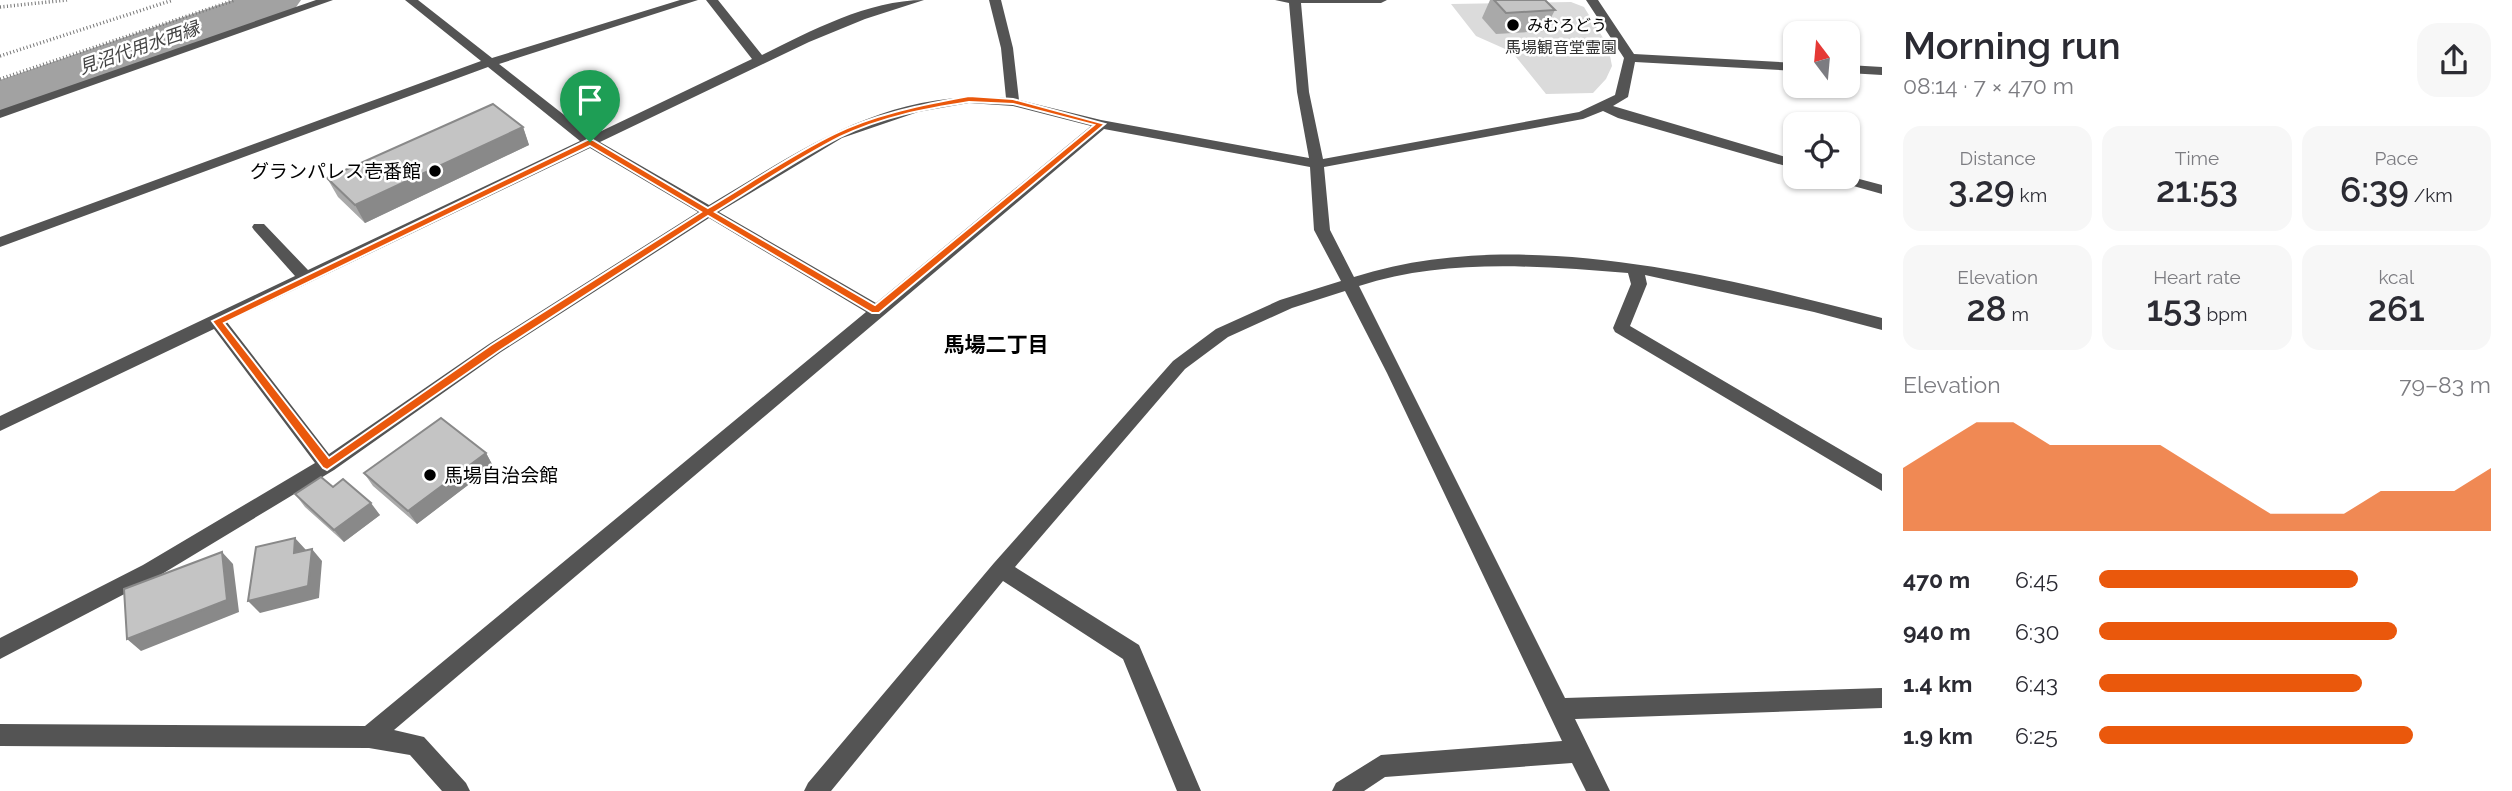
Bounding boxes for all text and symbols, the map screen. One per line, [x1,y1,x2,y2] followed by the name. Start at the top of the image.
[76,16,204,78] water label: 見沼代用水西縁
[1527,16,1607,35] place label: みむろどう
[1505,17,1521,33] marker: みむろどう
[1783,21,1860,98] north arrow
[1783,21,1860,189] map controls
[1903,23,2121,68] text: Morning run
[2417,23,2491,97] button: share
[1505,38,1617,57] park label: 馬場観音堂霊園
[560,70,620,142] pin
[1903,72,2074,99] text: 08:14 · 7 × 470 m
[571,81,609,119] icon: arrive
[1783,112,1860,189] button: locate
[1960,147,2036,169] text: Distance
[2175,147,2219,169] text: Time
[2375,147,2418,169] text: Pace
[250,160,421,182] place label: グランパレス壱番館
[427,163,443,179] marker: グランパレス壱番館
[1948,169,2015,210] text: 3.29
[2156,169,2238,210] text: 21:53
[2340,169,2409,210] text: 6:39
[2015,184,2047,206] text: km
[2409,184,2453,206] text: /km
[1957,266,2038,288] text: Elevation
[2153,266,2241,288] text: Heart rate
[2379,266,2414,288] text: kcal
[1966,288,2007,329] text: 28
[2147,288,2202,329] text: 153
[2368,288,2425,329] text: 261
[2007,303,2029,325] text: m
[2202,303,2247,325] text: bpm
[944,332,1049,357] district label: 馬場二丁目
[1903,371,2001,398] text: Elevation
[2399,371,2491,398] text: 79–83 m
[444,464,558,486] place label: 馬場自治会館
[422,467,438,483] marker: 馬場自治会館
[1903,566,1970,593] text: 470 m
[2015,566,2058,593] text: 6:45
[1903,618,1971,645] text: 940 m
[2015,618,2060,645] text: 6:30
[1903,670,1972,697] text: 1.4 km
[2015,670,2058,697] text: 6:43
[1903,722,1973,749] text: 1.9 km
[2015,722,2058,749] text: 6:25

